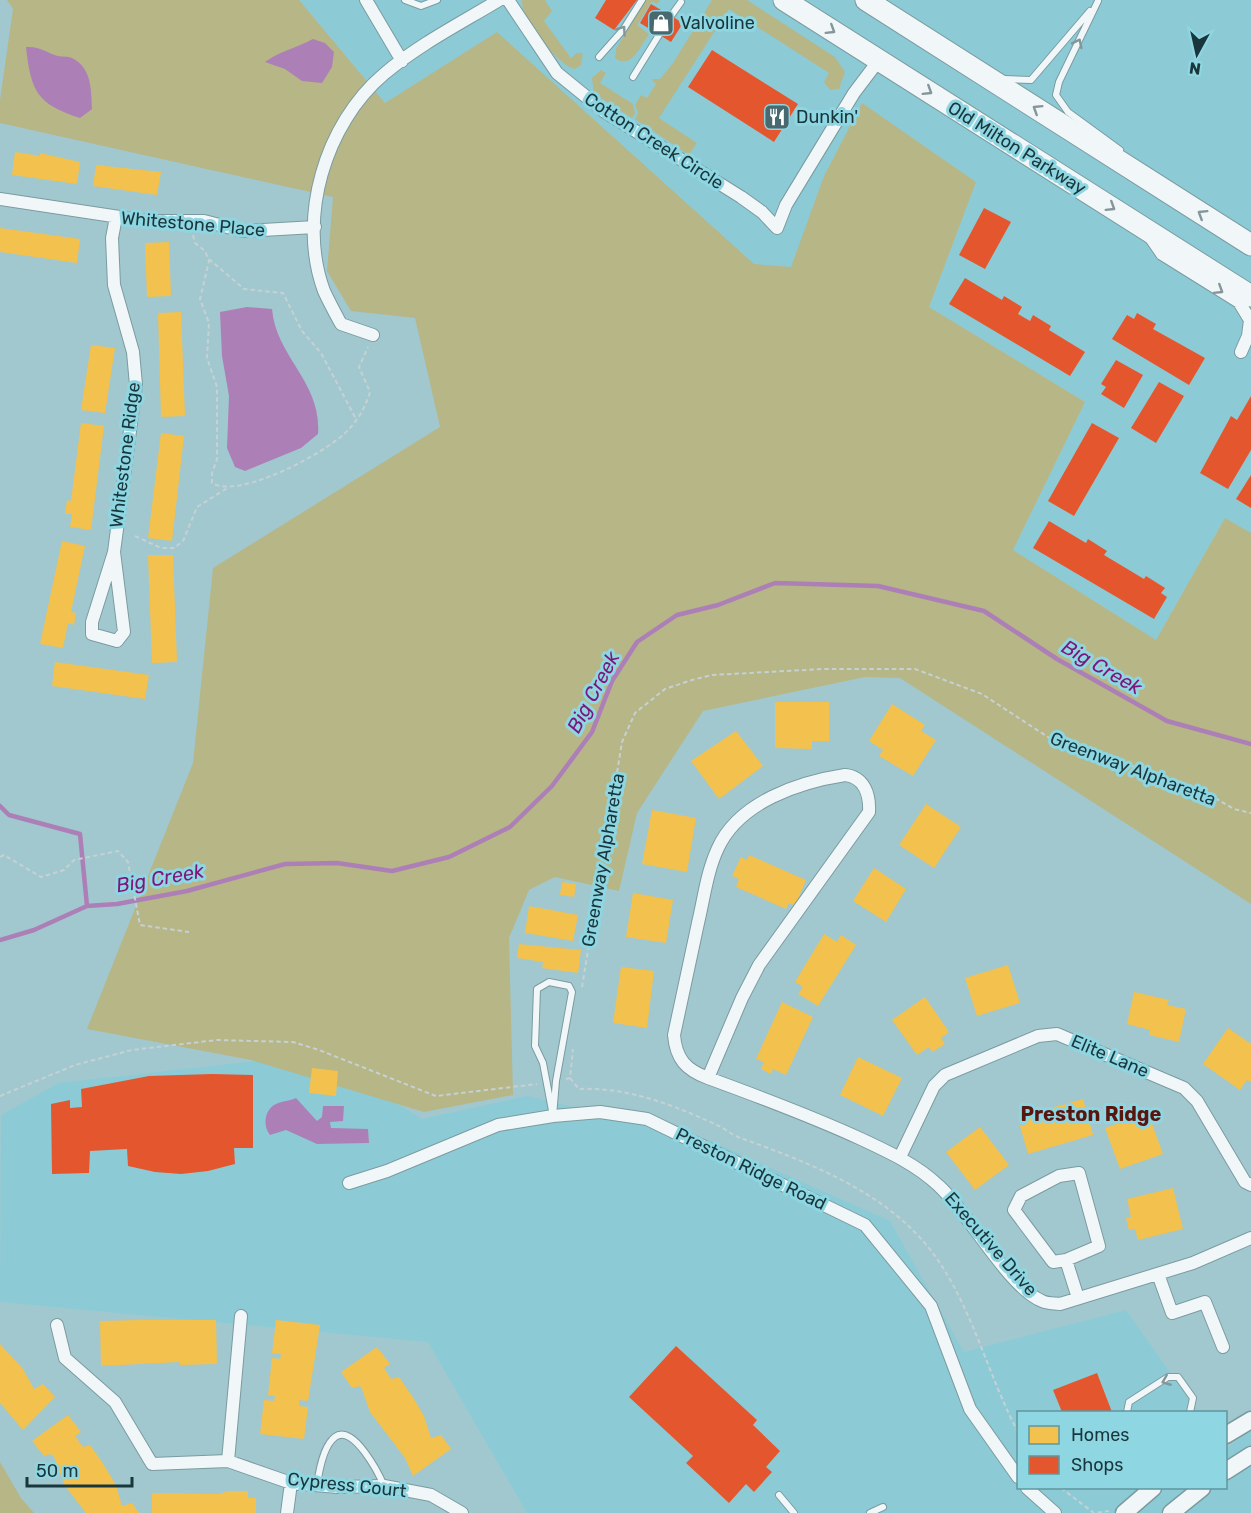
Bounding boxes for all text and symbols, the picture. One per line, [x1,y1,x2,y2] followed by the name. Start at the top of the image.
[646,8,676,38] shop icon: Valvoline
[680,12,755,34] place label: Valvoline
[824,23,835,34] one-way arrow
[1167,24,1227,84] north arrow
[615,26,626,37] one-way arrow
[1071,38,1082,49] one-way arrow
[1188,58,1202,79] text: N
[922,84,932,96] one-way arrow
[580,88,728,194] street label: Cotton Creek Circle
[944,97,1090,199] street label: Old Milton Parkway
[762,102,792,132] restaurant icon: Dunkin'
[1033,105,1043,117] one-way arrow
[796,106,858,128] place label: Dunkin'
[1104,200,1115,211] one-way arrow
[120,207,266,241] street label: Whitestone Place
[1198,210,1209,221] one-way arrow
[1213,282,1224,293] one-way arrow
[105,381,145,529] street label: Whitestone Ridge
[1058,634,1147,700] water label: Big Creek
[562,647,625,737] water label: Big Creek
[1047,727,1219,811] street label: Greenway Alpharetta
[577,771,629,949] street label: Greenway Alpharetta
[114,858,206,898] water label: Big Creek
[1068,1030,1152,1082] street label: Elite Lane
[1021,1102,1162,1126] district label: Preston Ridge
[672,1123,830,1215] street label: Preston Ridge Road
[940,1188,1042,1300] street label: Executive Drive
[1161,1374,1172,1386] one-way arrow
[1017,1411,1227,1489] legend
[1071,1424,1129,1446] text: Homes
[27,1450,132,1488] scale bar
[1071,1454,1123,1476] text: Shops
[36,1460,79,1482] text: 50 m
[287,1468,407,1502] street label: Cypress Court

